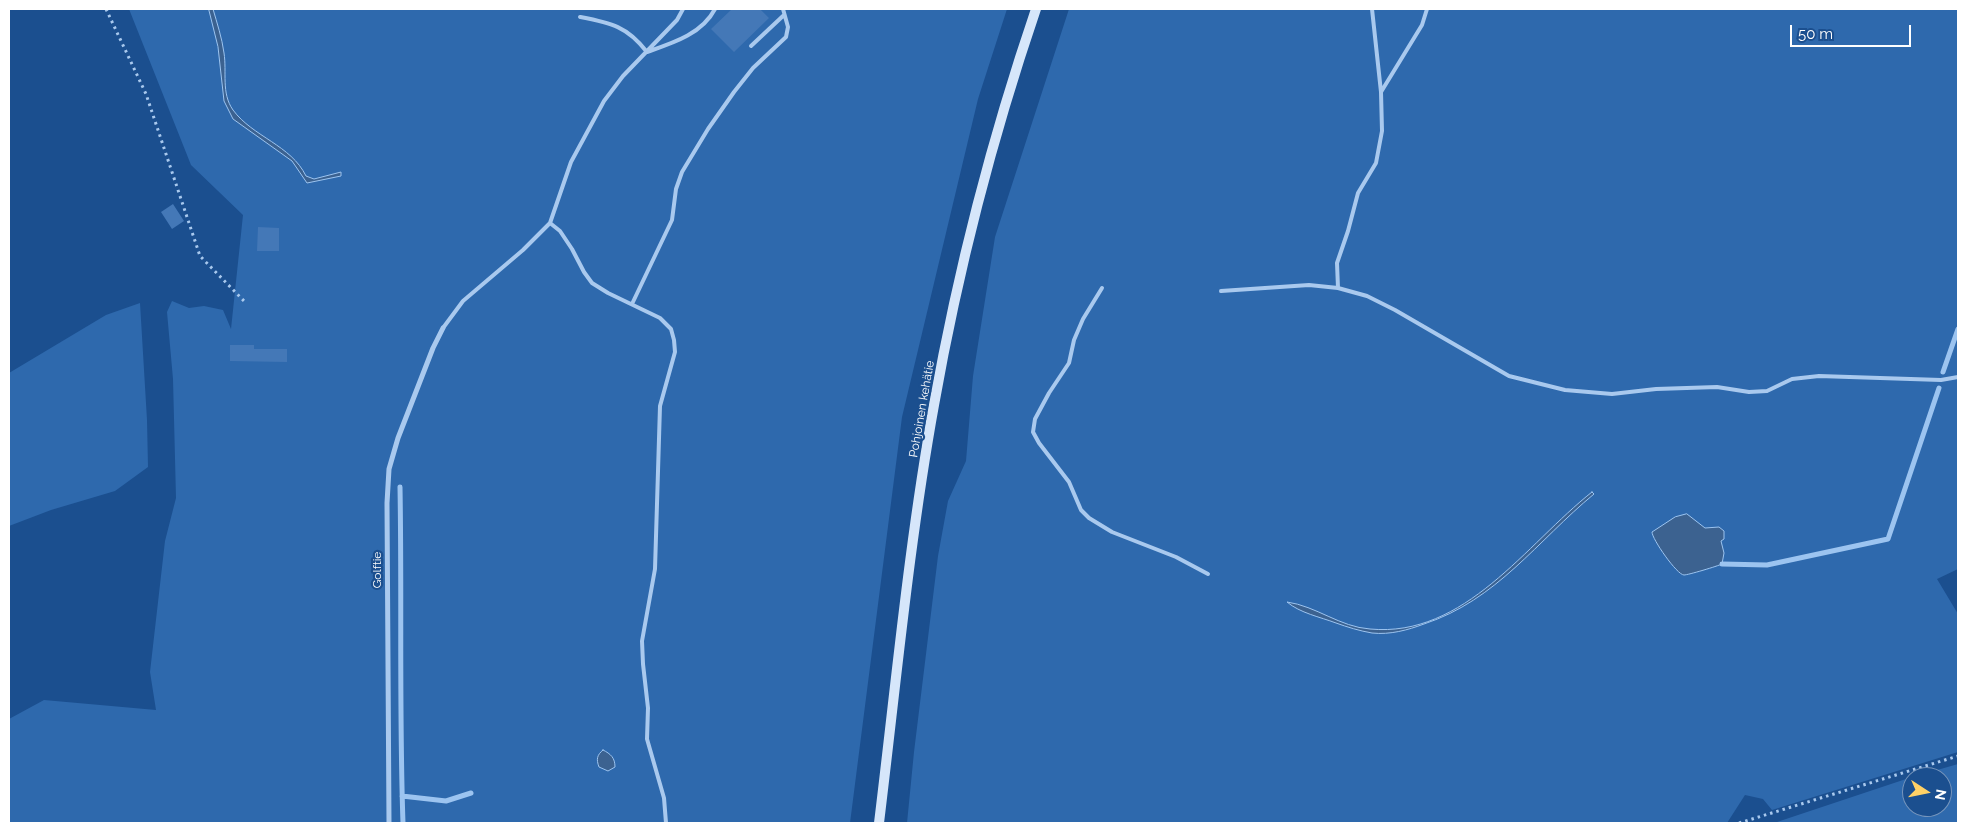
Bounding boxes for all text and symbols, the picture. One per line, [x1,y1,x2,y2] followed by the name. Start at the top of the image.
[1792,15,1913,47] scale bar
[1798,25,1833,43] text: 50 m
[906,359,938,459] street label: Pohjoinen kehätie
[370,552,384,588] street label: Golftie
[1902,767,1952,817] north arrow
[1932,788,1950,801] text: N

